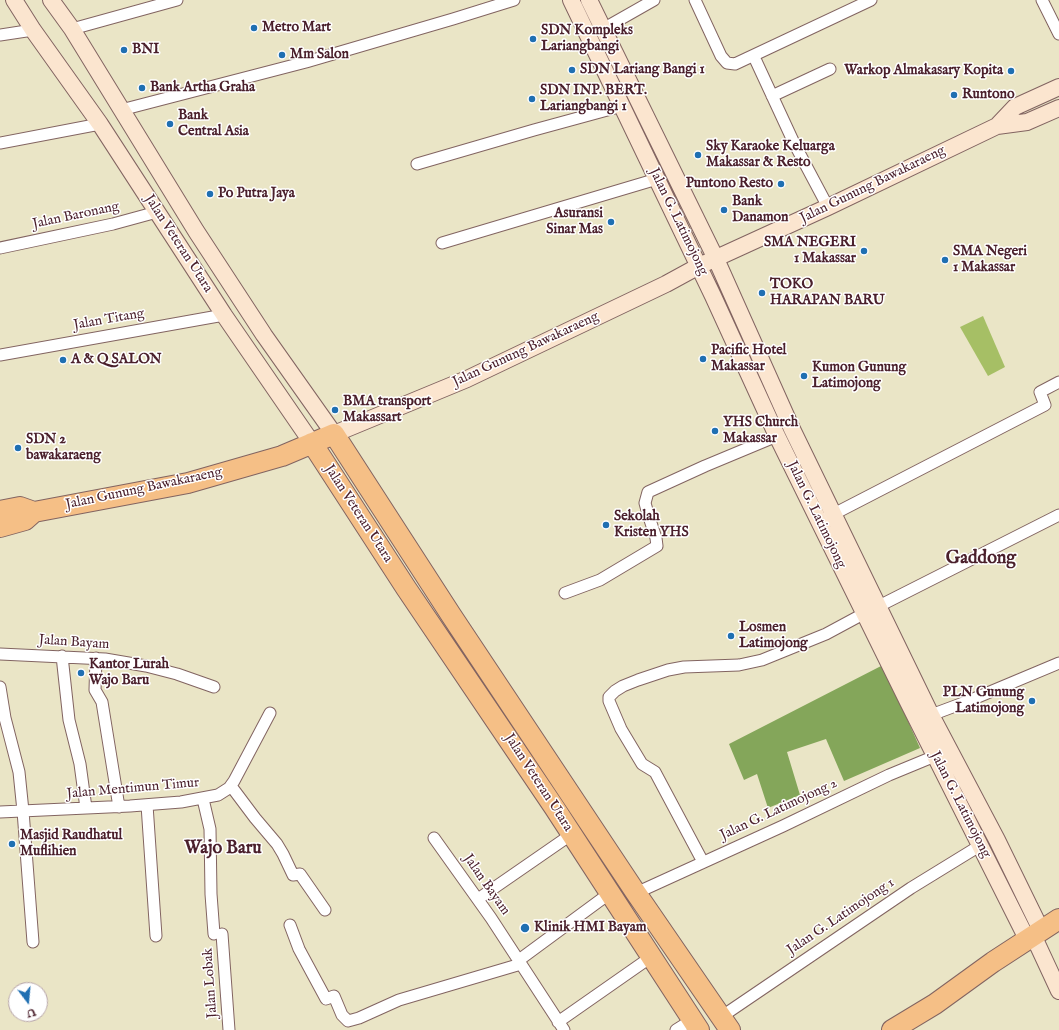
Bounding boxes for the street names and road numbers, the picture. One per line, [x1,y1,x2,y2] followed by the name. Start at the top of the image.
[798,142,948,228] street label: Jalan Gunung Bawakaraeng
[645,166,711,278] street label: Jalan G. Latimojong
[140,192,216,296] street label: Jalan Veteran Utara
[31,199,121,233] street label: Jalan Baronang
[72,306,146,334] street label: Jalan Titang
[450,309,602,391] street label: Jalan Gunung Bawakaraeng
[783,459,849,571] street label: Jalan G. Latimojong
[320,462,396,566] street label: Jalan Veteran Utara
[64,464,224,514] street label: Jalan Gunung Bawakaraeng
[38,632,110,654] street label: Jalan Bayam
[500,731,576,835] street label: Jalan Veteran Utara
[926,749,994,861] street label: Jalan G. Latimojong
[66,775,200,803] street label: Jalan Mentimun Timur
[718,776,840,844] street label: Jalan G. Latimojong 2
[459,851,513,919] street label: Jalan Bayam
[784,875,898,959] street label: Jalan G. Latimojong 1
[200,947,222,1019] street label: Jalan Lobak

